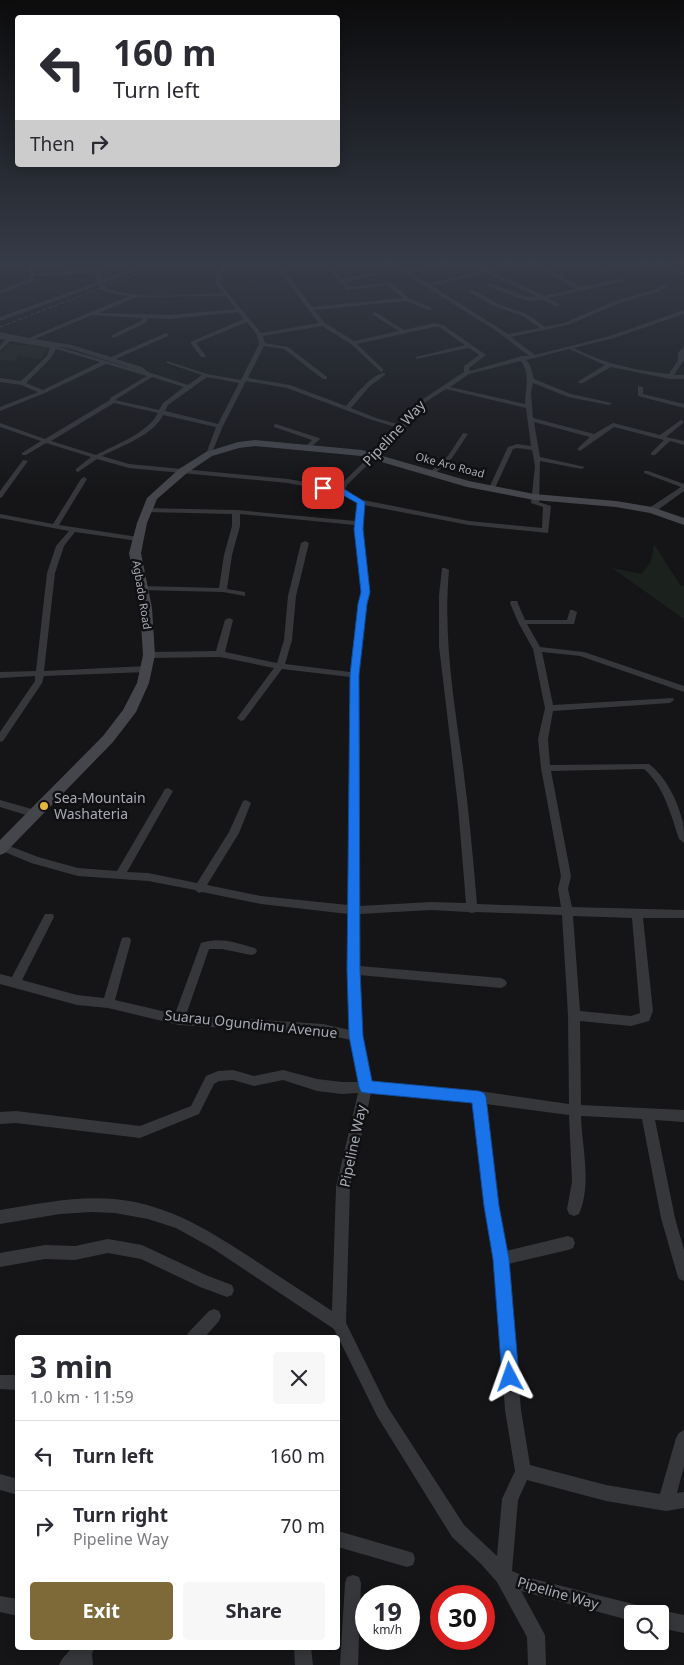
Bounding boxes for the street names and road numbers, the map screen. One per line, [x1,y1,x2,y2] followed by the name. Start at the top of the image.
[358,395,430,470] street label: Pipeline Way
[414,448,486,481] street label: Oke Aro Road
[130,559,155,630] street label: Agbado Road
[164,1005,338,1042] street label: Suarau Ogundimu Avenue
[335,1102,371,1189] street label: Pipeline Way
[515,1572,602,1613] street label: Pipeline Way

